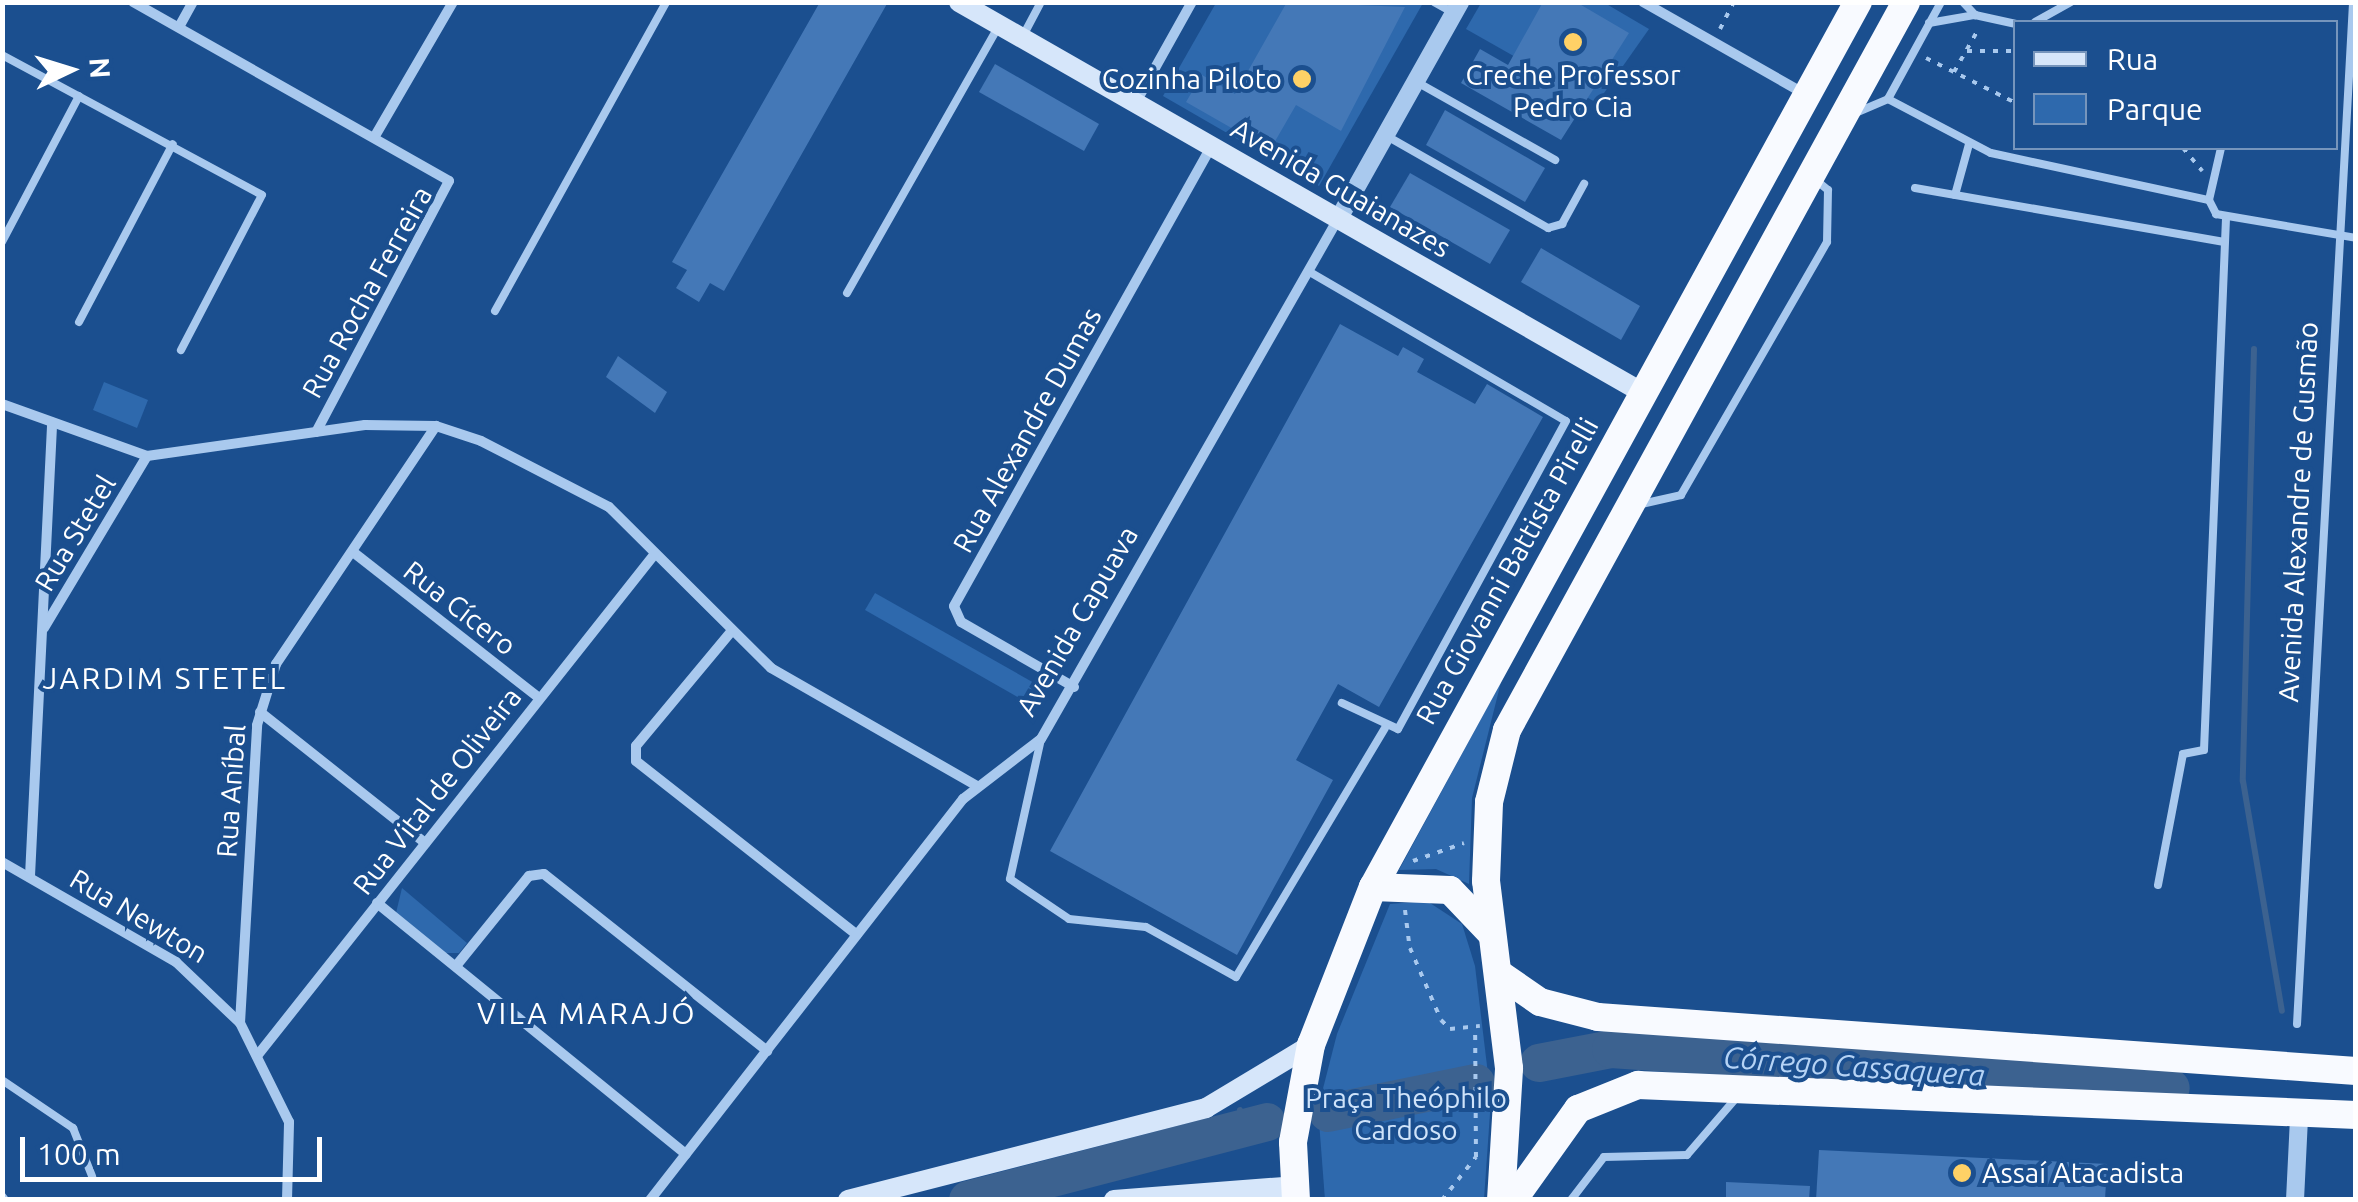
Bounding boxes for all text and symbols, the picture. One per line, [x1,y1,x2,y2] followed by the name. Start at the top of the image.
[20,20,120,120] north arrow
[2013,20,2338,150] legend
[1562,31,1584,53] marker: Creche Professor Pedro Cia
[2107,42,2158,76] text: Rua
[84,56,117,79] text: N
[1465,58,1681,124] place label: Creche Professor Pedro Cia
[1102,62,1282,96] place label: Cozinha Piloto
[1291,68,1313,90] marker: Cozinha Piloto
[2107,92,2203,126] text: Parque
[1225,112,1457,264] street label: Avenida Guaianazes
[295,180,439,404] street label: Rua Rocha Ferreira
[946,302,1108,558] street label: Rua Alexandre Dumas
[2271,321,2325,703] street label: Avenida Alexandre de Gusmão
[1409,412,1605,730] street label: Rua Giovanni Battista Pirelli
[27,469,123,597] street label: Rua Stetel
[1009,520,1145,722] street label: Avenida Capuava
[397,554,523,662] street label: Rua Cícero
[42,660,288,696] district label: JARDIM STETEL
[346,681,528,901] street label: Rua Vital de Oliveira
[210,723,252,859] street label: Rua Aníbal
[64,862,214,970] street label: Rua Newton
[477,995,697,1031] district label: VILA MARAJÓ
[1722,1039,1986,1093] water label: Córrego Cassaquera
[1305,1081,1507,1147] park label: Praça Theóphilo Cardoso
[25,1117,328,1179] scale bar
[37,1137,121,1171] text: 100 m
[1982,1156,2184,1190] place label: Assaí Atacadista
[1951,1162,1973,1184] marker: Assaí Atacadista

